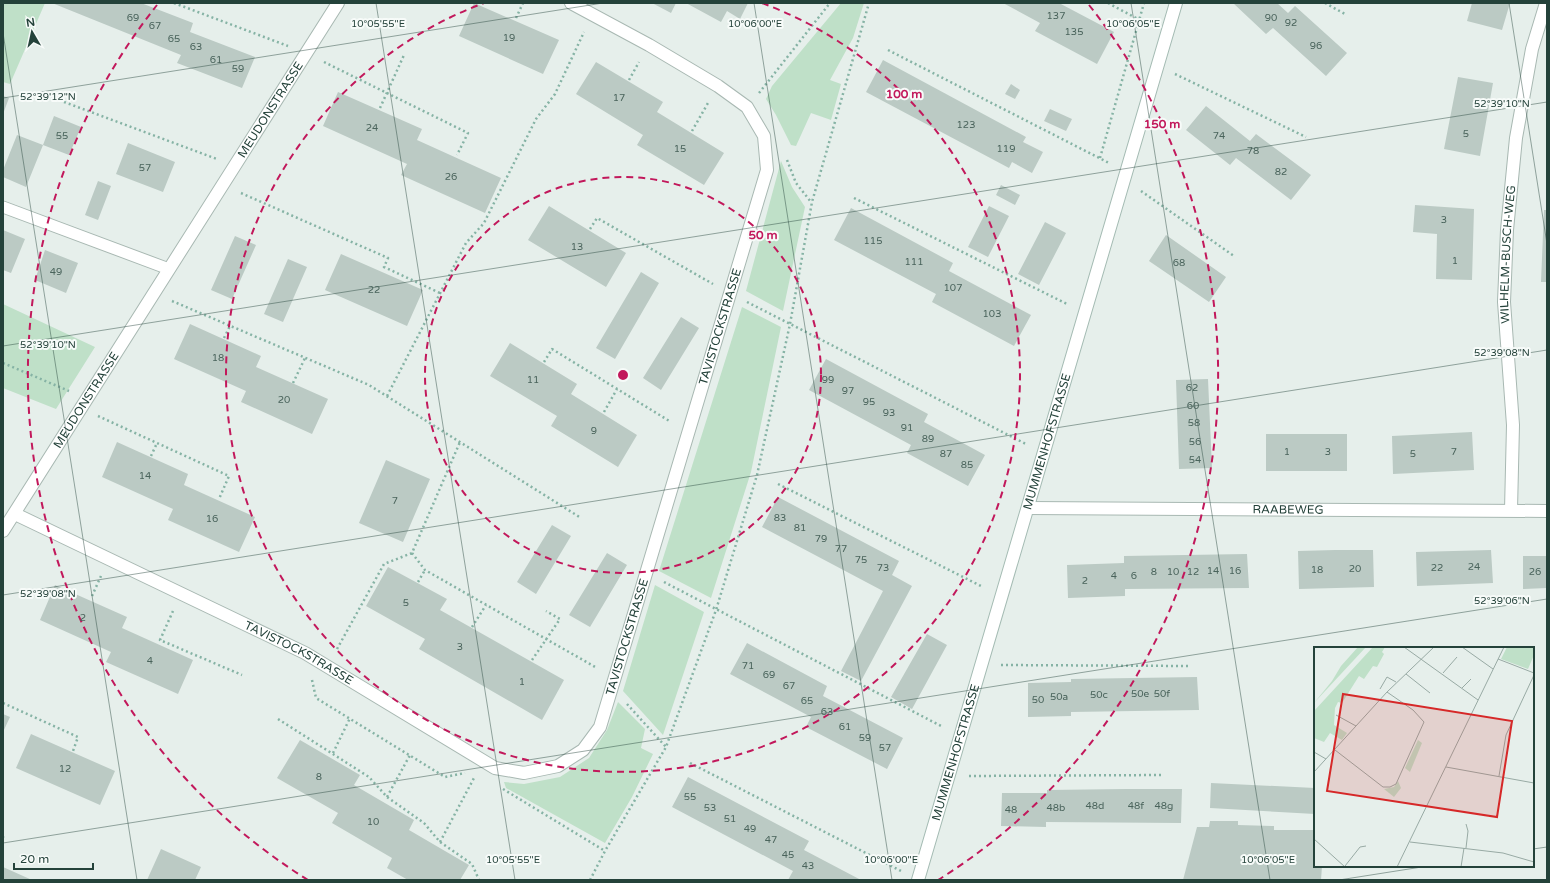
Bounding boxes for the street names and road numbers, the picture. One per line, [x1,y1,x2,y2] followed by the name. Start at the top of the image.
[235,59,306,160] street label: MEUDONSTRASSE
[1497,185,1518,324] street label: WILHELM-BUSCH-WEG
[696,266,744,387] street label: TAVISTOCKSTRASSE
[50,349,122,451] street label: MEUDONSTRASSE
[1020,371,1074,511] street label: MUMMENHOFSTRASSE
[1252,502,1324,517] street label: RAABEWEG
[603,577,651,697] street label: TAVISTOCKSTRASSE
[242,618,356,688] street label: TAVISTOCKSTRASSE
[929,682,982,822] street label: MUMMENHOFSTRASSE

